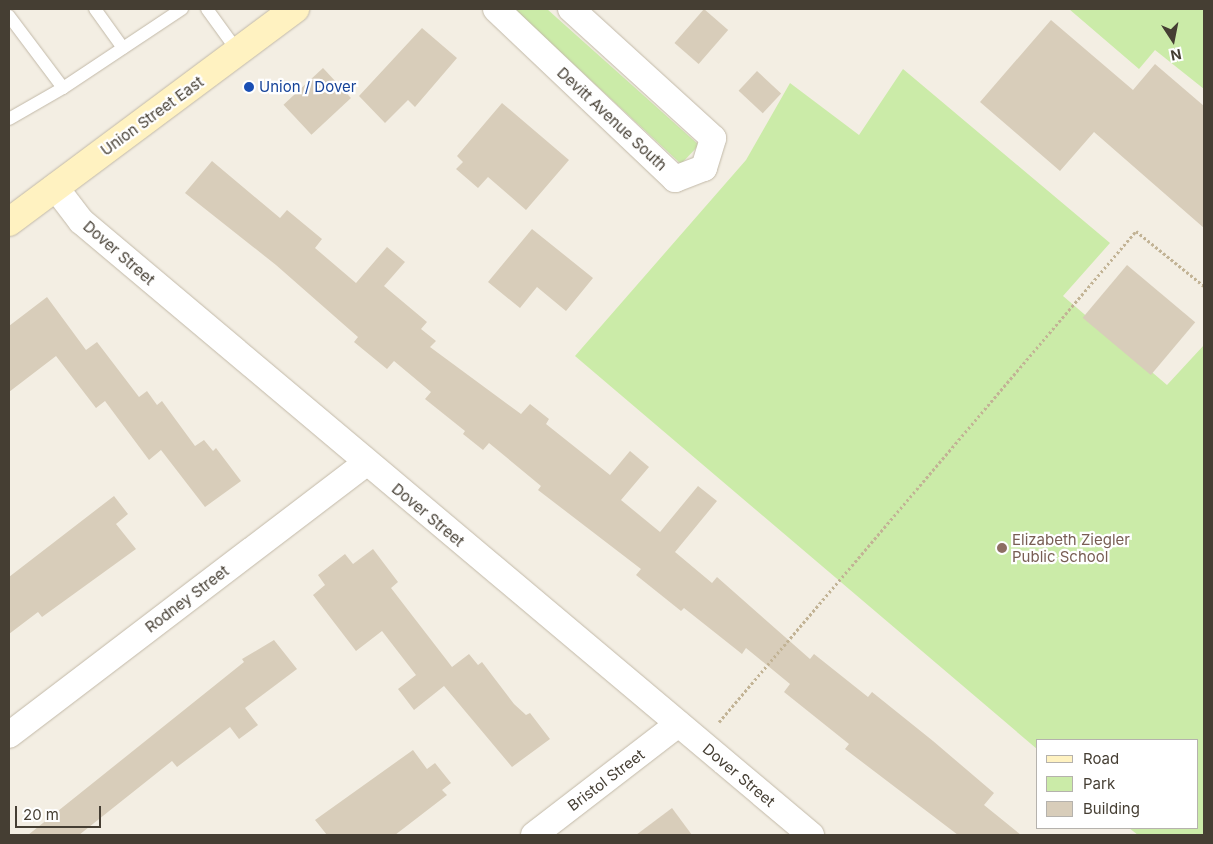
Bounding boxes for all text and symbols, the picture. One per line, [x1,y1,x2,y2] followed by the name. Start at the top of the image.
[1148,15,1198,65] north arrow
[1169,46,1183,65] text: N
[554,64,670,174] street label: Devitt Avenue South
[97,73,207,159] street label: Union Street East
[259,78,356,96] place label: Union / Dover
[243,81,255,93] marker: Union / Dover
[80,217,158,289] street label: Dover Street
[388,480,468,550] street label: Dover Street
[1012,530,1130,565] place label: Elizabeth Ziegler Public School
[996,542,1008,554] marker: Elizabeth Ziegler Public School
[142,562,232,636] street label: Rodney Street
[1036,739,1198,829] legend
[699,740,779,810] street label: Dover Street
[564,745,648,815] street label: Bristol Street
[1083,749,1119,768] text: Road
[1083,774,1115,793] text: Park
[18,796,104,828] scale bar
[1083,799,1140,818] text: Building
[23,805,59,824] text: 20 m

